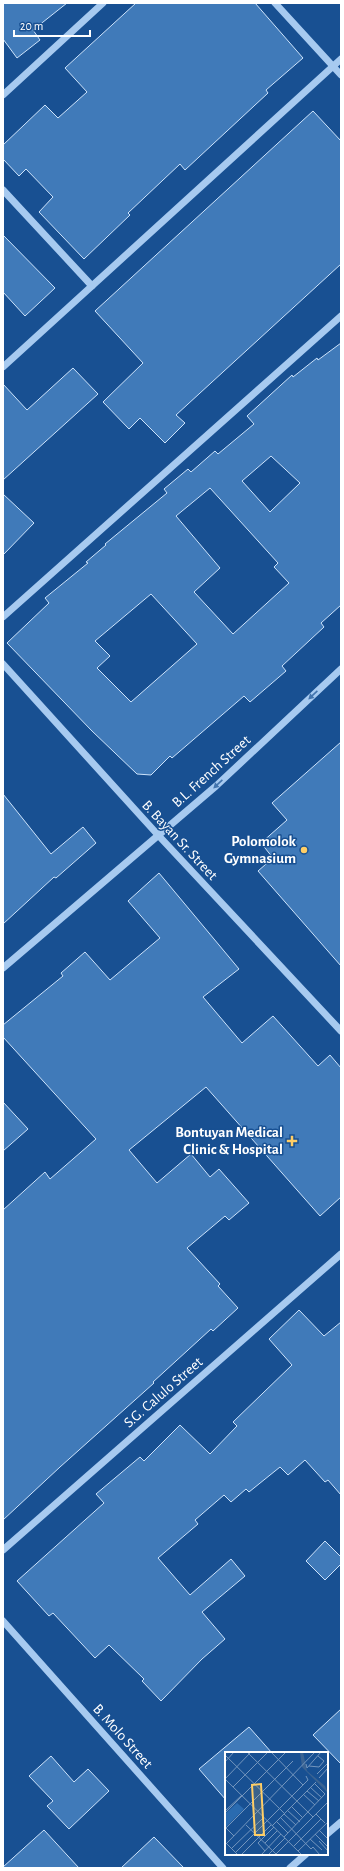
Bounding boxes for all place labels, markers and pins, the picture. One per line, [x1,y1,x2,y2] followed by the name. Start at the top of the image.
[224,834,297,866] place label: Polomolok Gymnasium
[299,845,309,855] marker: Polomolok Gymnasium
[175,1125,283,1157] place label: Bontuyan Medical Clinic & Hospital
[286,1135,298,1147] marker: Bontuyan Medical Clinic & Hospital

